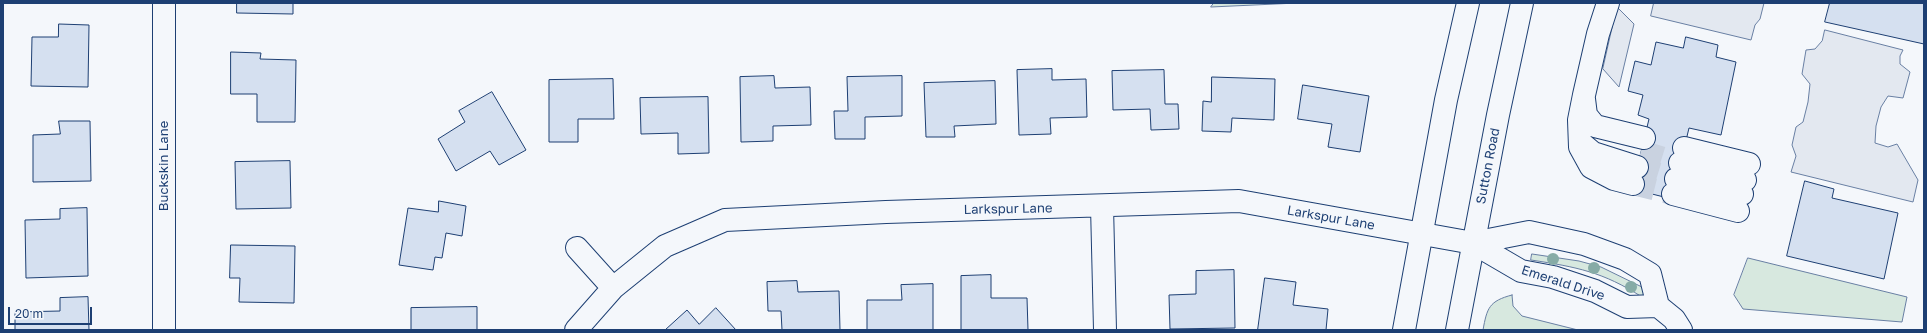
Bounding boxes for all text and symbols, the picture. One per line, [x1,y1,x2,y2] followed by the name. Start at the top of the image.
[156,121,172,211] street label: Buckskin Lane
[1473,127,1503,205] street label: Sutton Road
[963,200,1053,218] street label: Larkspur Lane
[1286,203,1376,233] street label: Larkspur Lane
[1519,262,1607,304] street label: Emerald Drive
[10,299,94,325] scale bar
[15,306,43,321] text: 20 m

